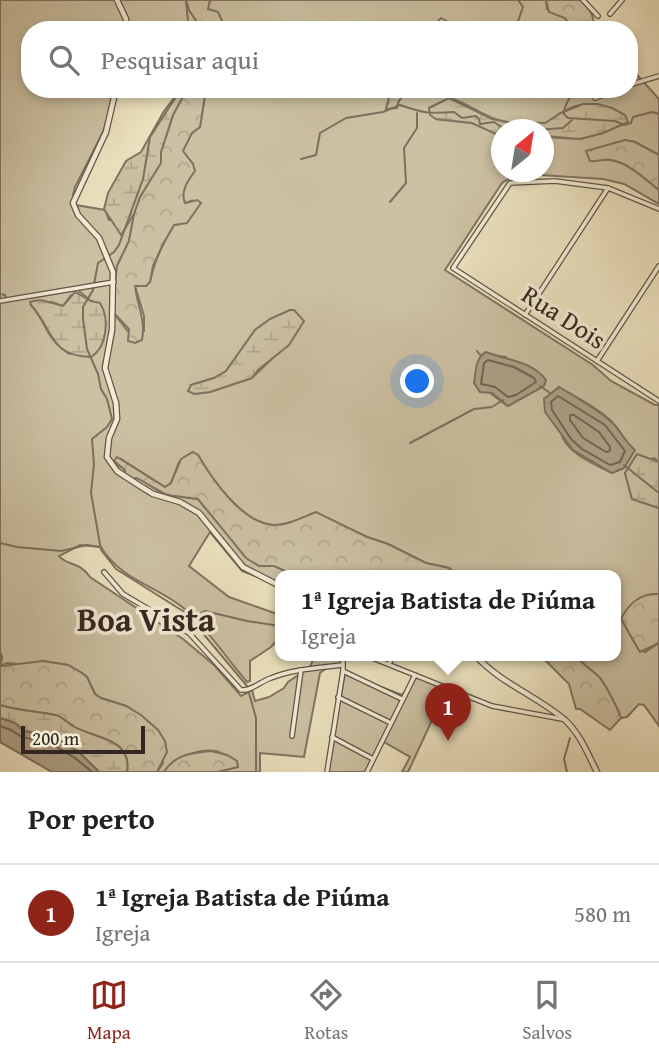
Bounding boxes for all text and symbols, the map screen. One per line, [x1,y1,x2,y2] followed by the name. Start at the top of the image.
[21,21,638,98] search box
[101,40,259,79] text: Pesquisar aqui
[45,41,83,79] icon: search
[491,119,554,182] north arrow
[514,275,614,358] street label: Rua Dois
[400,364,434,398] your location
[275,570,621,661] popup
[301,580,595,619] text: 1ª Igreja Batista de Piúma
[77,595,215,643] district label: Boa Vista
[301,619,356,652] text: Igreja
[425,683,471,741] pin: 1
[21,723,145,755] scale bar
[32,724,79,752] text: 200 m
[28,796,155,840] text: Por perto
[95,877,390,916] text: 1ª Igreja Batista de Piúma
[45,897,57,930] text: 1
[574,897,631,930] text: 580 m
[95,916,151,949] text: Igreja
[87,976,131,1046] tab: Mapa
[304,976,348,1046] tab: Rotas
[522,976,572,1046] tab: Salvos

